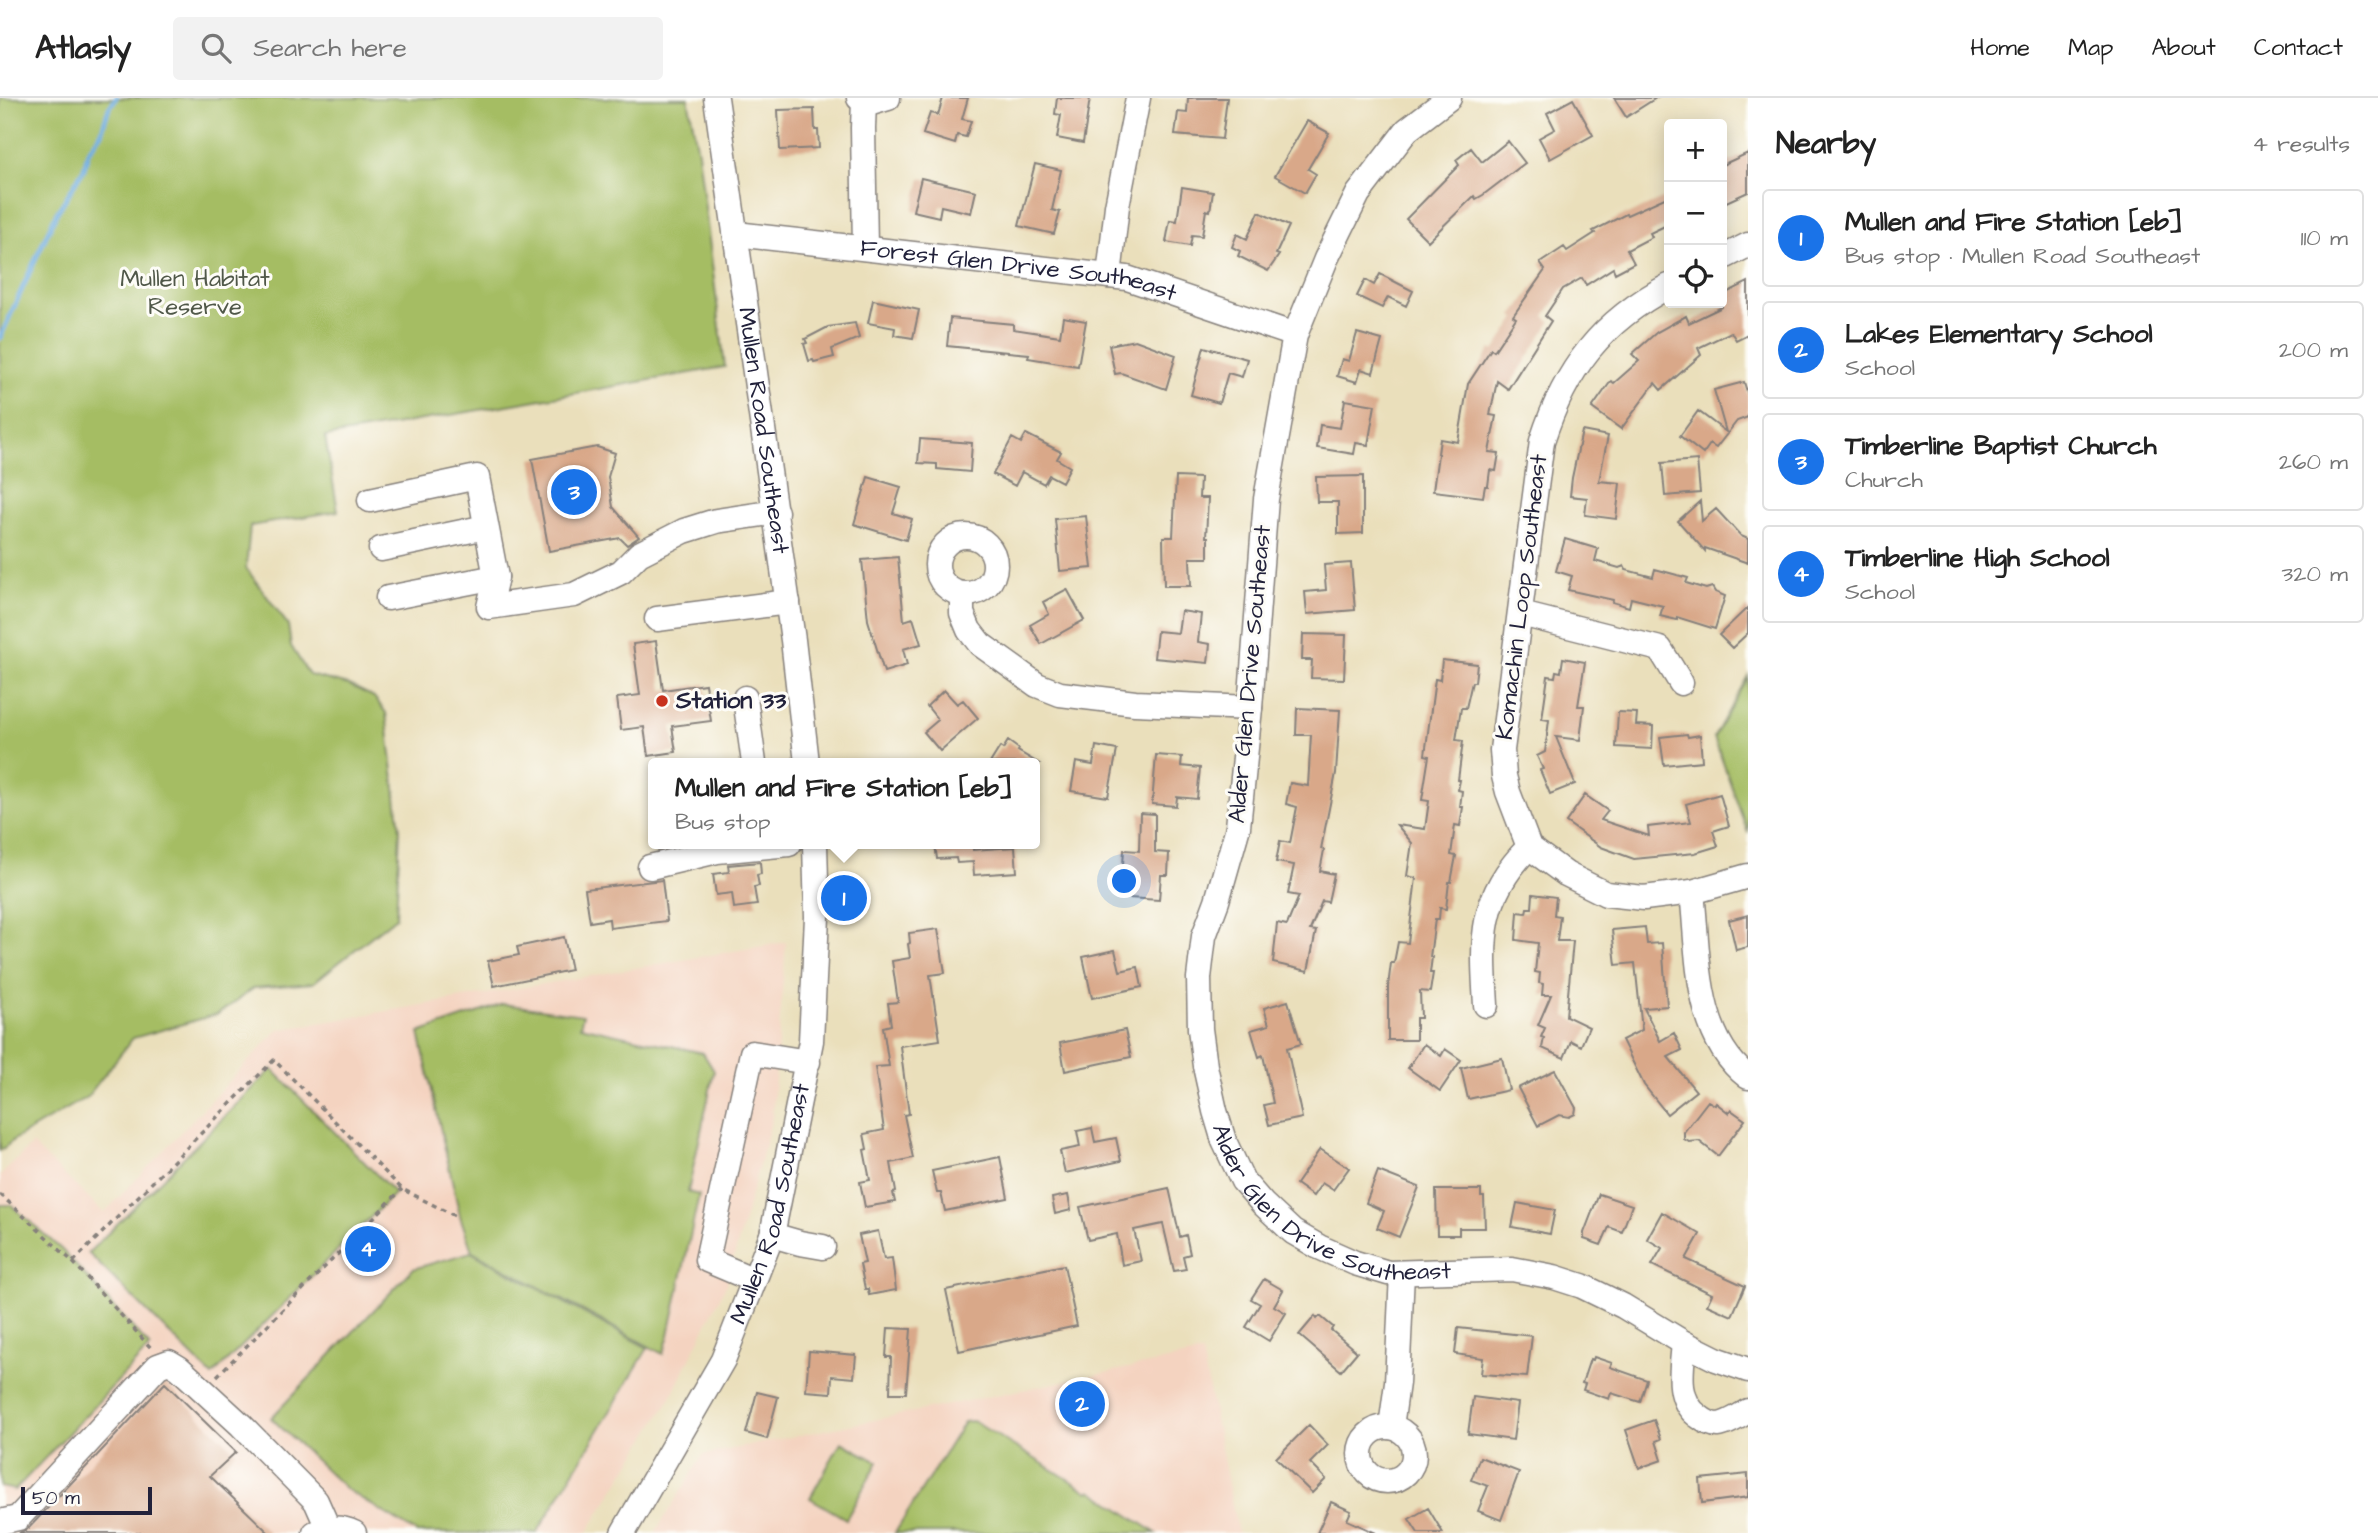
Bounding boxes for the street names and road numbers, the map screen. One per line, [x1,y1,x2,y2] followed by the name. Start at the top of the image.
[858,231,1181,311] street label: Forest Glen Drive Southeast
[729,305,798,556] street label: Mullen Road Southeast
[1488,452,1556,742] street label: Komachin Loop Southeast
[1220,523,1280,825] street label: Alder Glen Drive Southeast
[722,1080,819,1329] street label: Mullen Road Southeast
[1203,1120,1452,1291] street label: Alder Glen Drive Southeast

